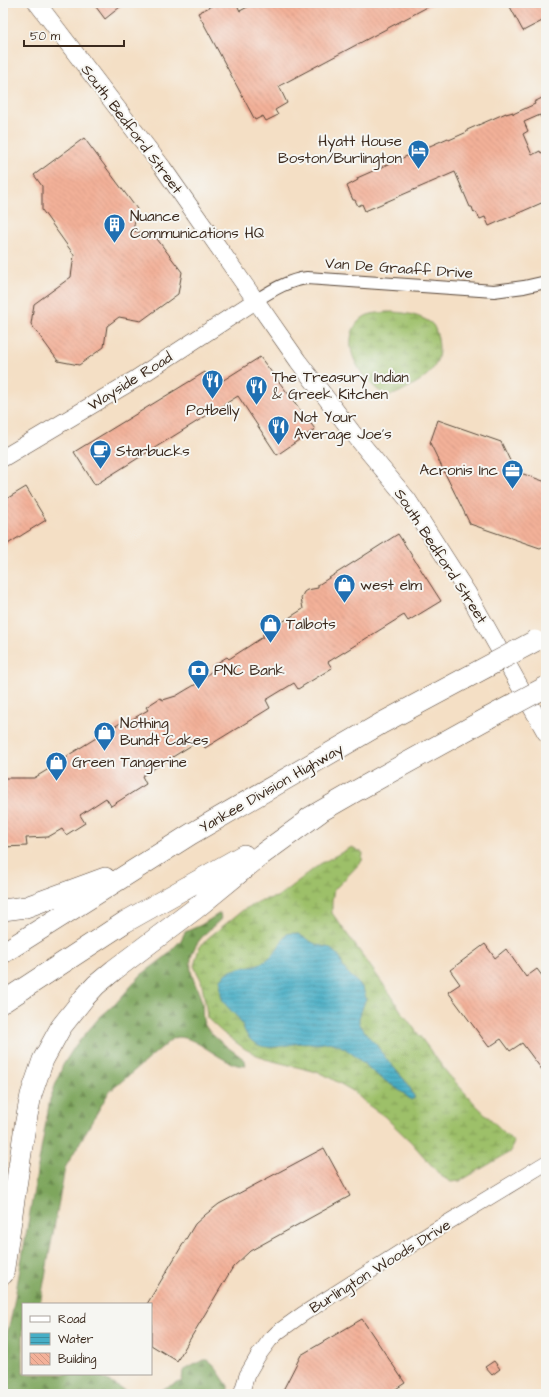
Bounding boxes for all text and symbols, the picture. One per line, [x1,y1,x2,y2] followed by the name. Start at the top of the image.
[24,22,124,48] scale bar
[30,28,61,45] text: 50 m
[76,60,187,198] street label: South Bedford Street
[278,131,402,170] place label: Hyatt House Boston/Burlington
[405,137,431,170] hotel icon: Hyatt House Boston/Burlington
[130,206,265,244] place label: Nuance Communications HQ
[101,212,127,245] building icon: Nuance Communications HQ
[324,253,474,284] street label: Van De Graaff Drive
[84,347,177,417] street label: Wayside Road
[272,367,409,405] place label: The Treasury Indian & Greek Kitchen
[200,368,226,401] restaurant icon: Potbelly
[243,373,269,406] restaurant icon: The Treasury Indian & Greek Kitchen
[186,400,240,422] place label: Potbelly
[294,407,392,446] place label: Not Your Average Joe's
[266,413,292,446] restaurant icon: Not Your Average Joe's
[87,438,113,471] cafe icon: Starbucks
[116,441,190,462] place label: Starbucks
[500,457,526,490] office icon: Acronis Inc
[420,460,499,481] place label: Acronis Inc
[389,485,492,628] street label: South Bedford Street
[331,572,357,605] shop icon: west elm
[360,575,422,596] place label: west elm
[258,611,284,644] shop icon: Talbots
[286,614,336,635] place label: Talbots
[185,657,211,690] bank icon: PNC Bank
[214,660,285,681] place label: PNC Bank
[120,713,209,751] place label: Nothing Bundt Cakes
[92,719,118,752] shop icon: Nothing Bundt Cakes
[195,739,348,839] street label: Yankee Division Highway
[43,749,69,782] shop icon: Green Tangerine
[72,752,187,774] place label: Green Tangerine
[306,1214,455,1319] street label: Burlington Woods Drive
[22,1303,152,1375] legend
[58,1311,86,1328] text: Road
[58,1331,94,1348] text: Water
[58,1351,96,1369] text: Building

